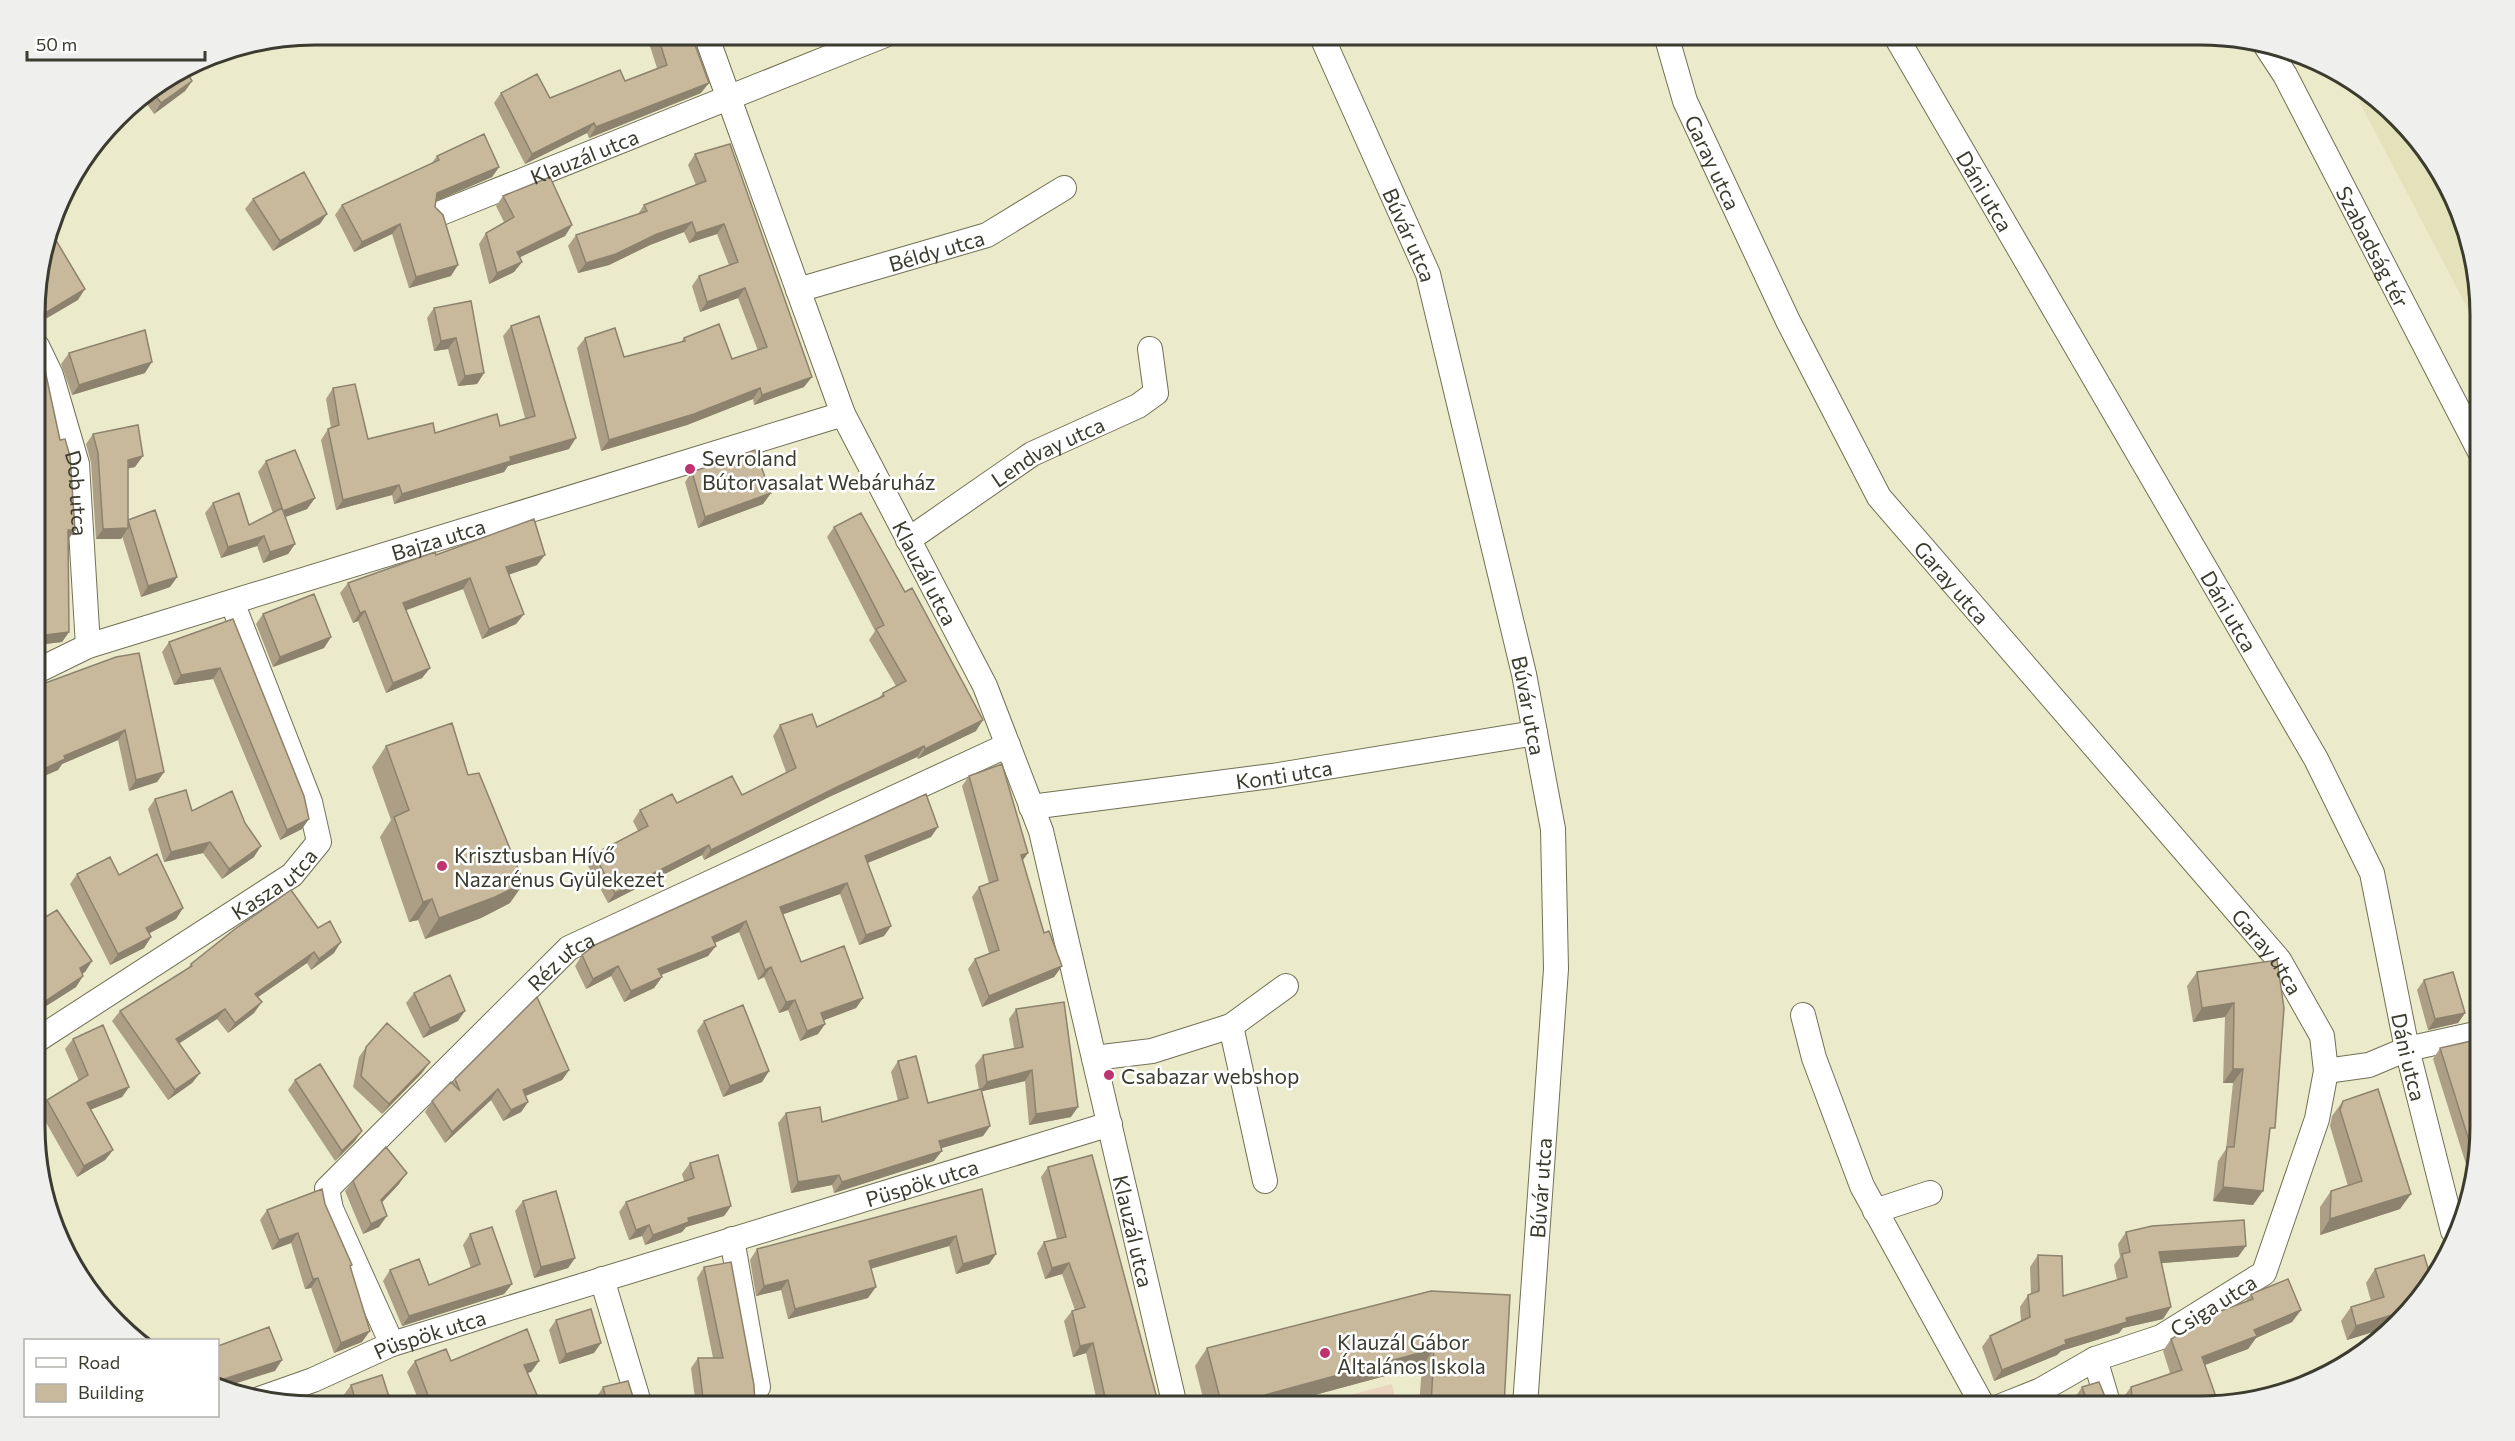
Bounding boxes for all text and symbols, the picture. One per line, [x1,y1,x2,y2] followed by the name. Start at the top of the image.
[27,24,206,62] scale bar
[36,33,77,55] text: 50 m
[1681,111,1746,213] street label: Garay utca
[526,123,642,189] street label: Klauzál utca
[1952,146,2019,236] street label: Dáni utca
[2332,181,2415,311] street label: Szabadság tér
[1378,184,1442,284] street label: Búvár utca
[885,224,987,276] street label: Béldy utca
[986,411,1108,491] street label: Lendvay utca
[702,445,936,494] place label: Sevroland Bútorvasalat Webáruház
[61,447,94,537] street label: Dob utca
[683,462,697,476] marker: Sevroland Bútorvasalat Webáruház
[388,512,488,565] street label: Bajza utca
[888,516,963,629] street label: Klauzál utca
[1910,535,1995,629] street label: Garay utca
[2197,566,2263,656] street label: Dáni utca
[1508,653,1551,757] street label: Búvár utca
[1234,754,1334,793] street label: Konti utca
[454,842,665,891] place label: Krisztusban Hívő Nazarénus Gyülekezet
[226,843,321,924] street label: Kasza utca
[435,859,449,873] marker: Krisztusban Hívő Nazarénus Gyülekezet
[2227,903,2308,999] street label: Garay utca
[522,926,598,995] street label: Réz utca
[2388,1011,2432,1103] street label: Dáni utca
[1121,1063,1299,1088] place label: Csabazar webshop
[1102,1068,1116,1082] marker: Csabazar webshop
[1524,1137,1556,1239] street label: Búvár utca
[862,1153,981,1211] street label: Püspök utca
[1109,1172,1159,1290] street label: Klauzál utca
[2165,1269,2261,1341] street label: Csiga utca
[369,1304,489,1363] street label: Püspök utca
[1337,1329,1486,1378] place label: Klauzál Gábor Általános Iskola
[24,1339,219,1417] legend
[1318,1346,1332,1360] marker: Klauzál Gábor Általános Iskola
[78,1351,120,1373] text: Road
[78,1381,144,1403] text: Building

